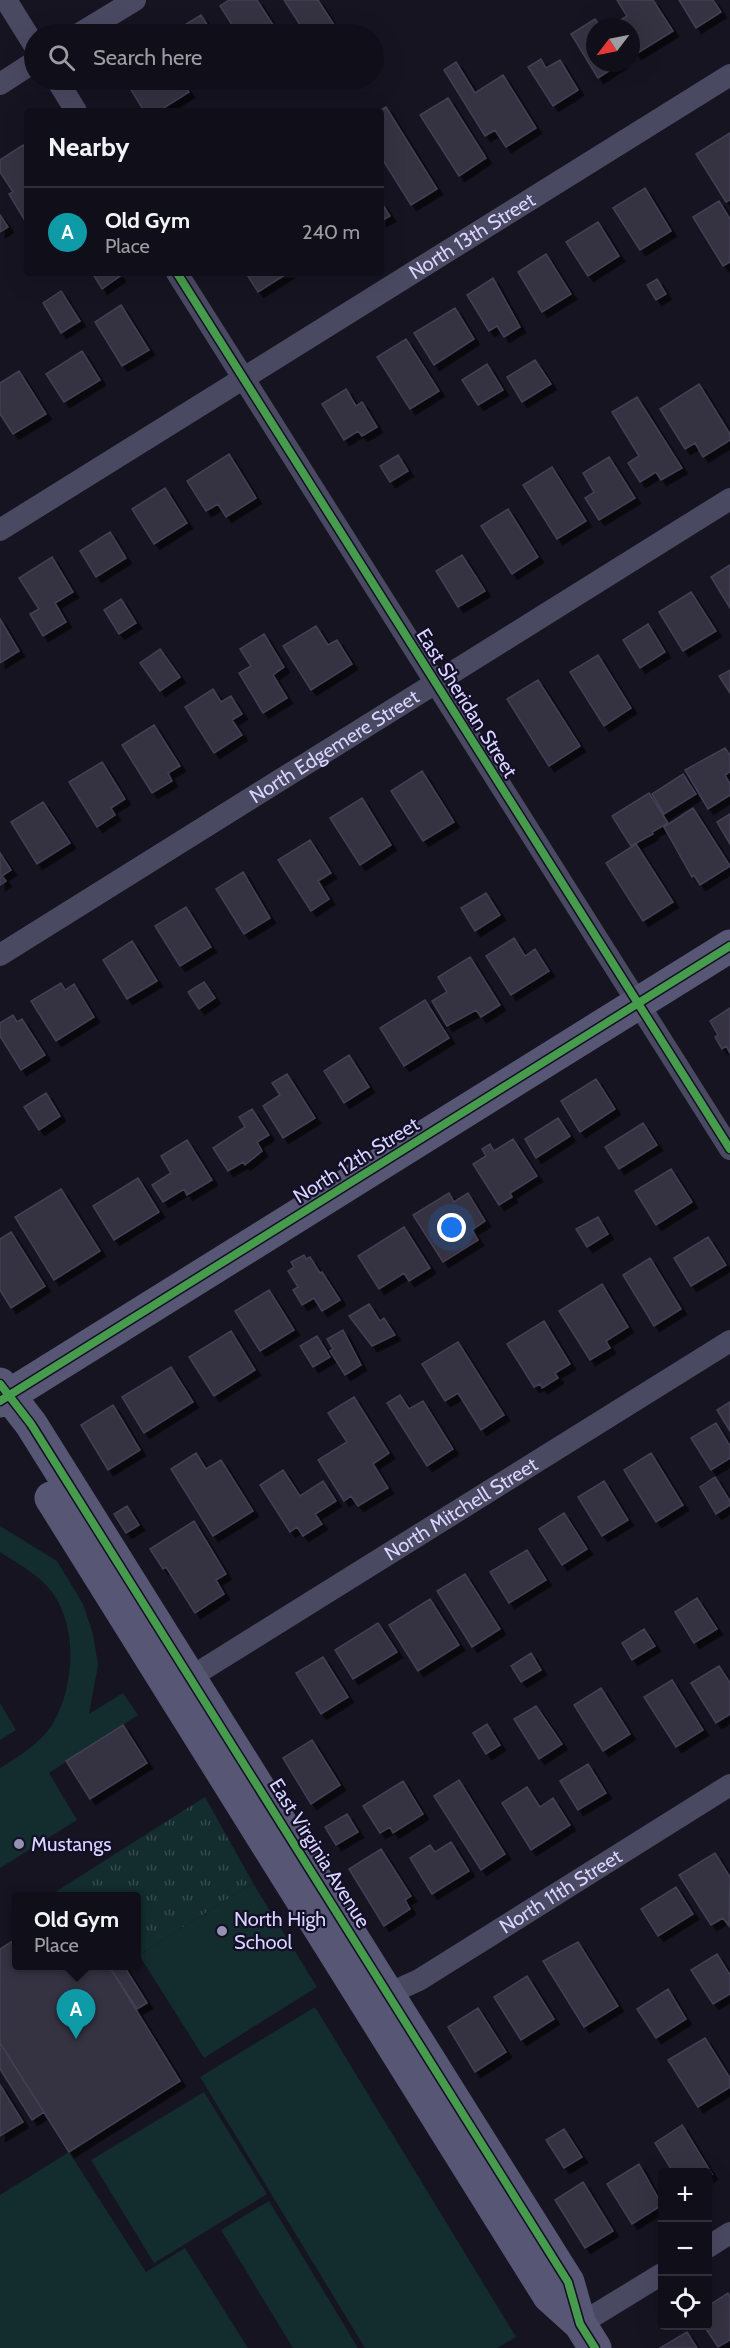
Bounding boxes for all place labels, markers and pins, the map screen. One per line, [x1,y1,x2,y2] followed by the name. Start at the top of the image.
[31,1832,112,1856] place label: Mustangs
[12,1837,26,1851] marker: Mustangs
[234,1907,326,1954] place label: North High School
[215,1924,229,1938] marker: North High School
[56,1990,96,2039] pin: A

